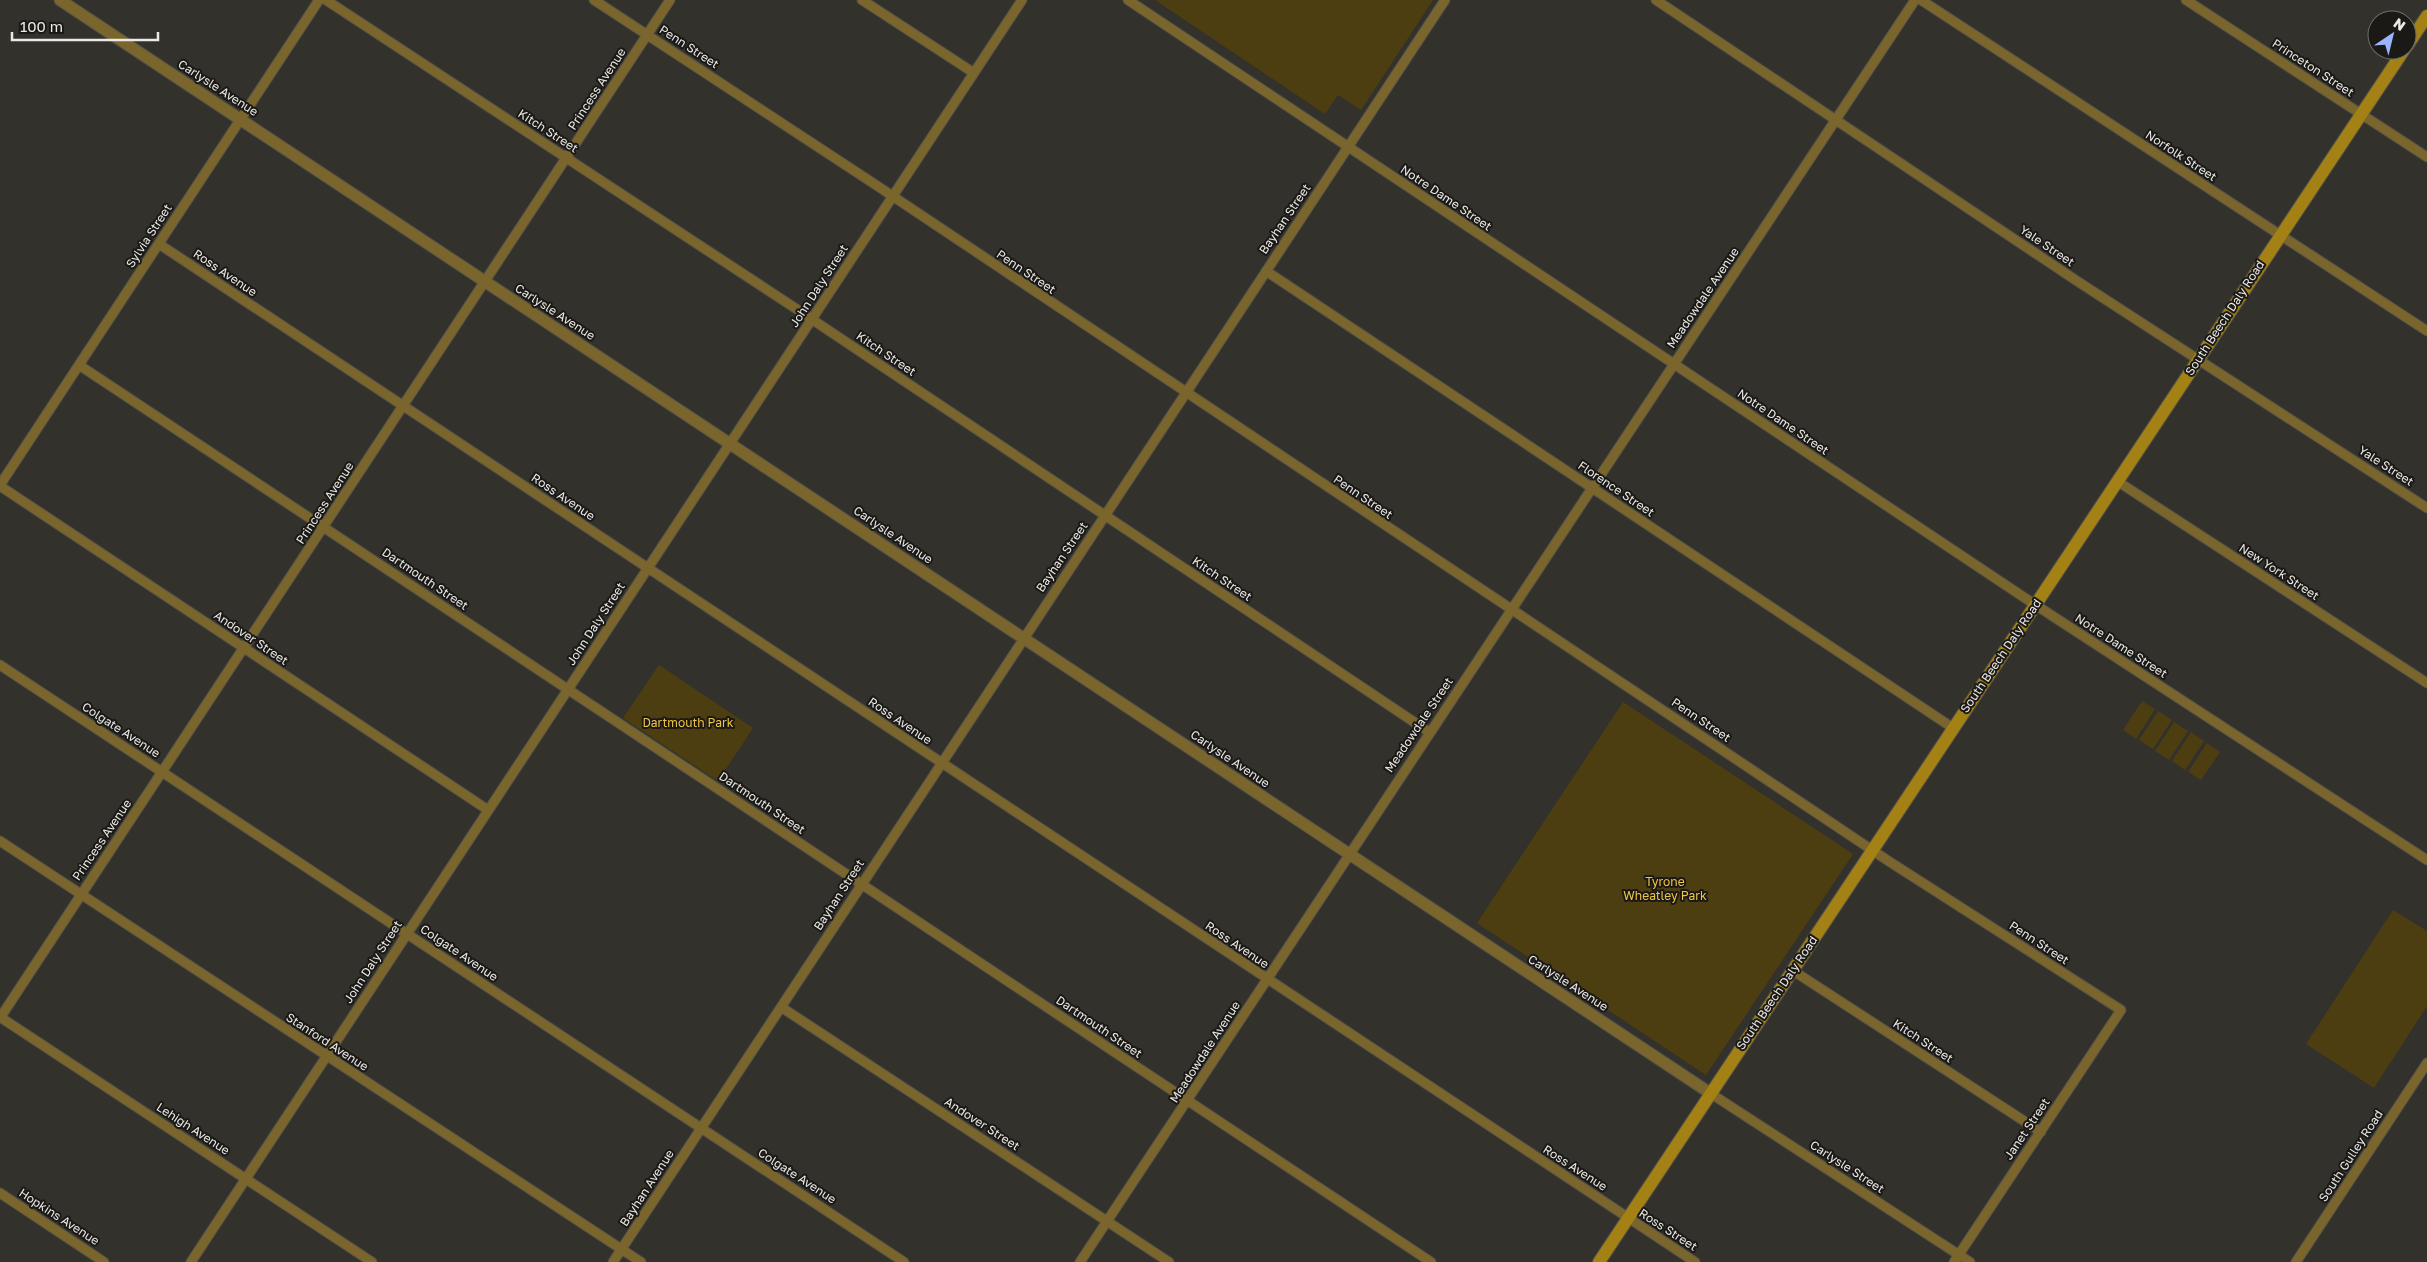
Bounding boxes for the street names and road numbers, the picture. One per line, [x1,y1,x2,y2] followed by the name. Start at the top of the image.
[657,22,722,71] street label: Penn Street
[2270,36,2357,100] street label: Princeton Street
[564,45,629,133] street label: Princess Avenue
[175,56,261,119] street label: Carlysle Avenue
[515,106,581,156] street label: Kitch Street
[2143,127,2220,184] street label: Norfolk Street
[1398,161,1495,234] street label: Notre Dame Street
[1256,181,1314,257] street label: Bayhan Street
[122,201,175,270] street label: Sylvia Street
[2017,222,2078,269] street label: Yale Street
[786,241,851,330] street label: John Daly Street
[1663,244,1742,351] street label: Meadowdale Avenue
[191,246,260,299] street label: Ross Avenue
[994,246,1059,297] street label: Penn Street
[2182,257,2267,378] street label: South Beech Daly Road
[512,280,598,343] street label: Carlysle Avenue
[854,328,919,379] street label: Kitch Street
[1735,385,1832,458] street label: Notre Dame Street
[2356,442,2417,489] street label: Yale Street
[1575,457,1658,520] street label: Florence Street
[292,459,357,547] street label: Princess Avenue
[529,470,598,523] street label: Ross Avenue
[1331,471,1396,522] street label: Penn Street
[851,503,936,567] street label: Carlysle Avenue
[1033,519,1091,595] street label: Bayhan Street
[2236,540,2322,603] street label: New York Street
[379,544,471,613] street label: Dartmouth Street
[1190,553,1255,604] street label: Kitch Street
[563,579,628,668] street label: John Daly Street
[1957,596,2044,716] street label: South Beech Daly Road
[211,607,291,668] street label: Andover Street
[2072,610,2170,681] street label: Notre Dame Street
[1381,674,1456,775] street label: Meadowdale Street
[866,694,935,747] street label: Ross Avenue
[1669,694,1734,745] street label: Penn Street
[79,699,163,760] street label: Colgate Avenue
[1188,727,1273,791] street label: Carlysle Avenue
[716,768,808,837] street label: Dartmouth Street
[69,796,134,883] street label: Princess Avenue
[810,856,867,933] street label: Bayhan Street
[340,917,405,1006] street label: John Daly Street
[1203,918,1272,971] street label: Ross Avenue
[2007,918,2072,967] street label: Penn Street
[418,921,501,984] street label: Colgate Avenue
[1733,933,1820,1053] street label: South Beech Daly Road
[1525,951,1611,1014] street label: Carlysle Avenue
[1053,992,1145,1061] street label: Dartmouth Street
[1166,998,1243,1105] street label: Meadowdale Avenue
[283,1009,371,1074] street label: Stanford Avenue
[1890,1016,1956,1066] street label: Kitch Street
[942,1094,1023,1154] street label: Andover Street
[2000,1095,2053,1162] street label: Janet Street
[154,1099,233,1158] street label: Lehigh Avenue
[2315,1107,2386,1204] street label: South Gulley Road
[1807,1137,1887,1196] street label: Carlysle Street
[1540,1141,1610,1194] street label: Ross Avenue
[755,1145,839,1206] street label: Colgate Avenue
[616,1147,677,1229] street label: Bayhan Avenue
[16,1185,102,1248] street label: Hopkins Avenue
[1636,1205,1700,1254] street label: Ross Street

